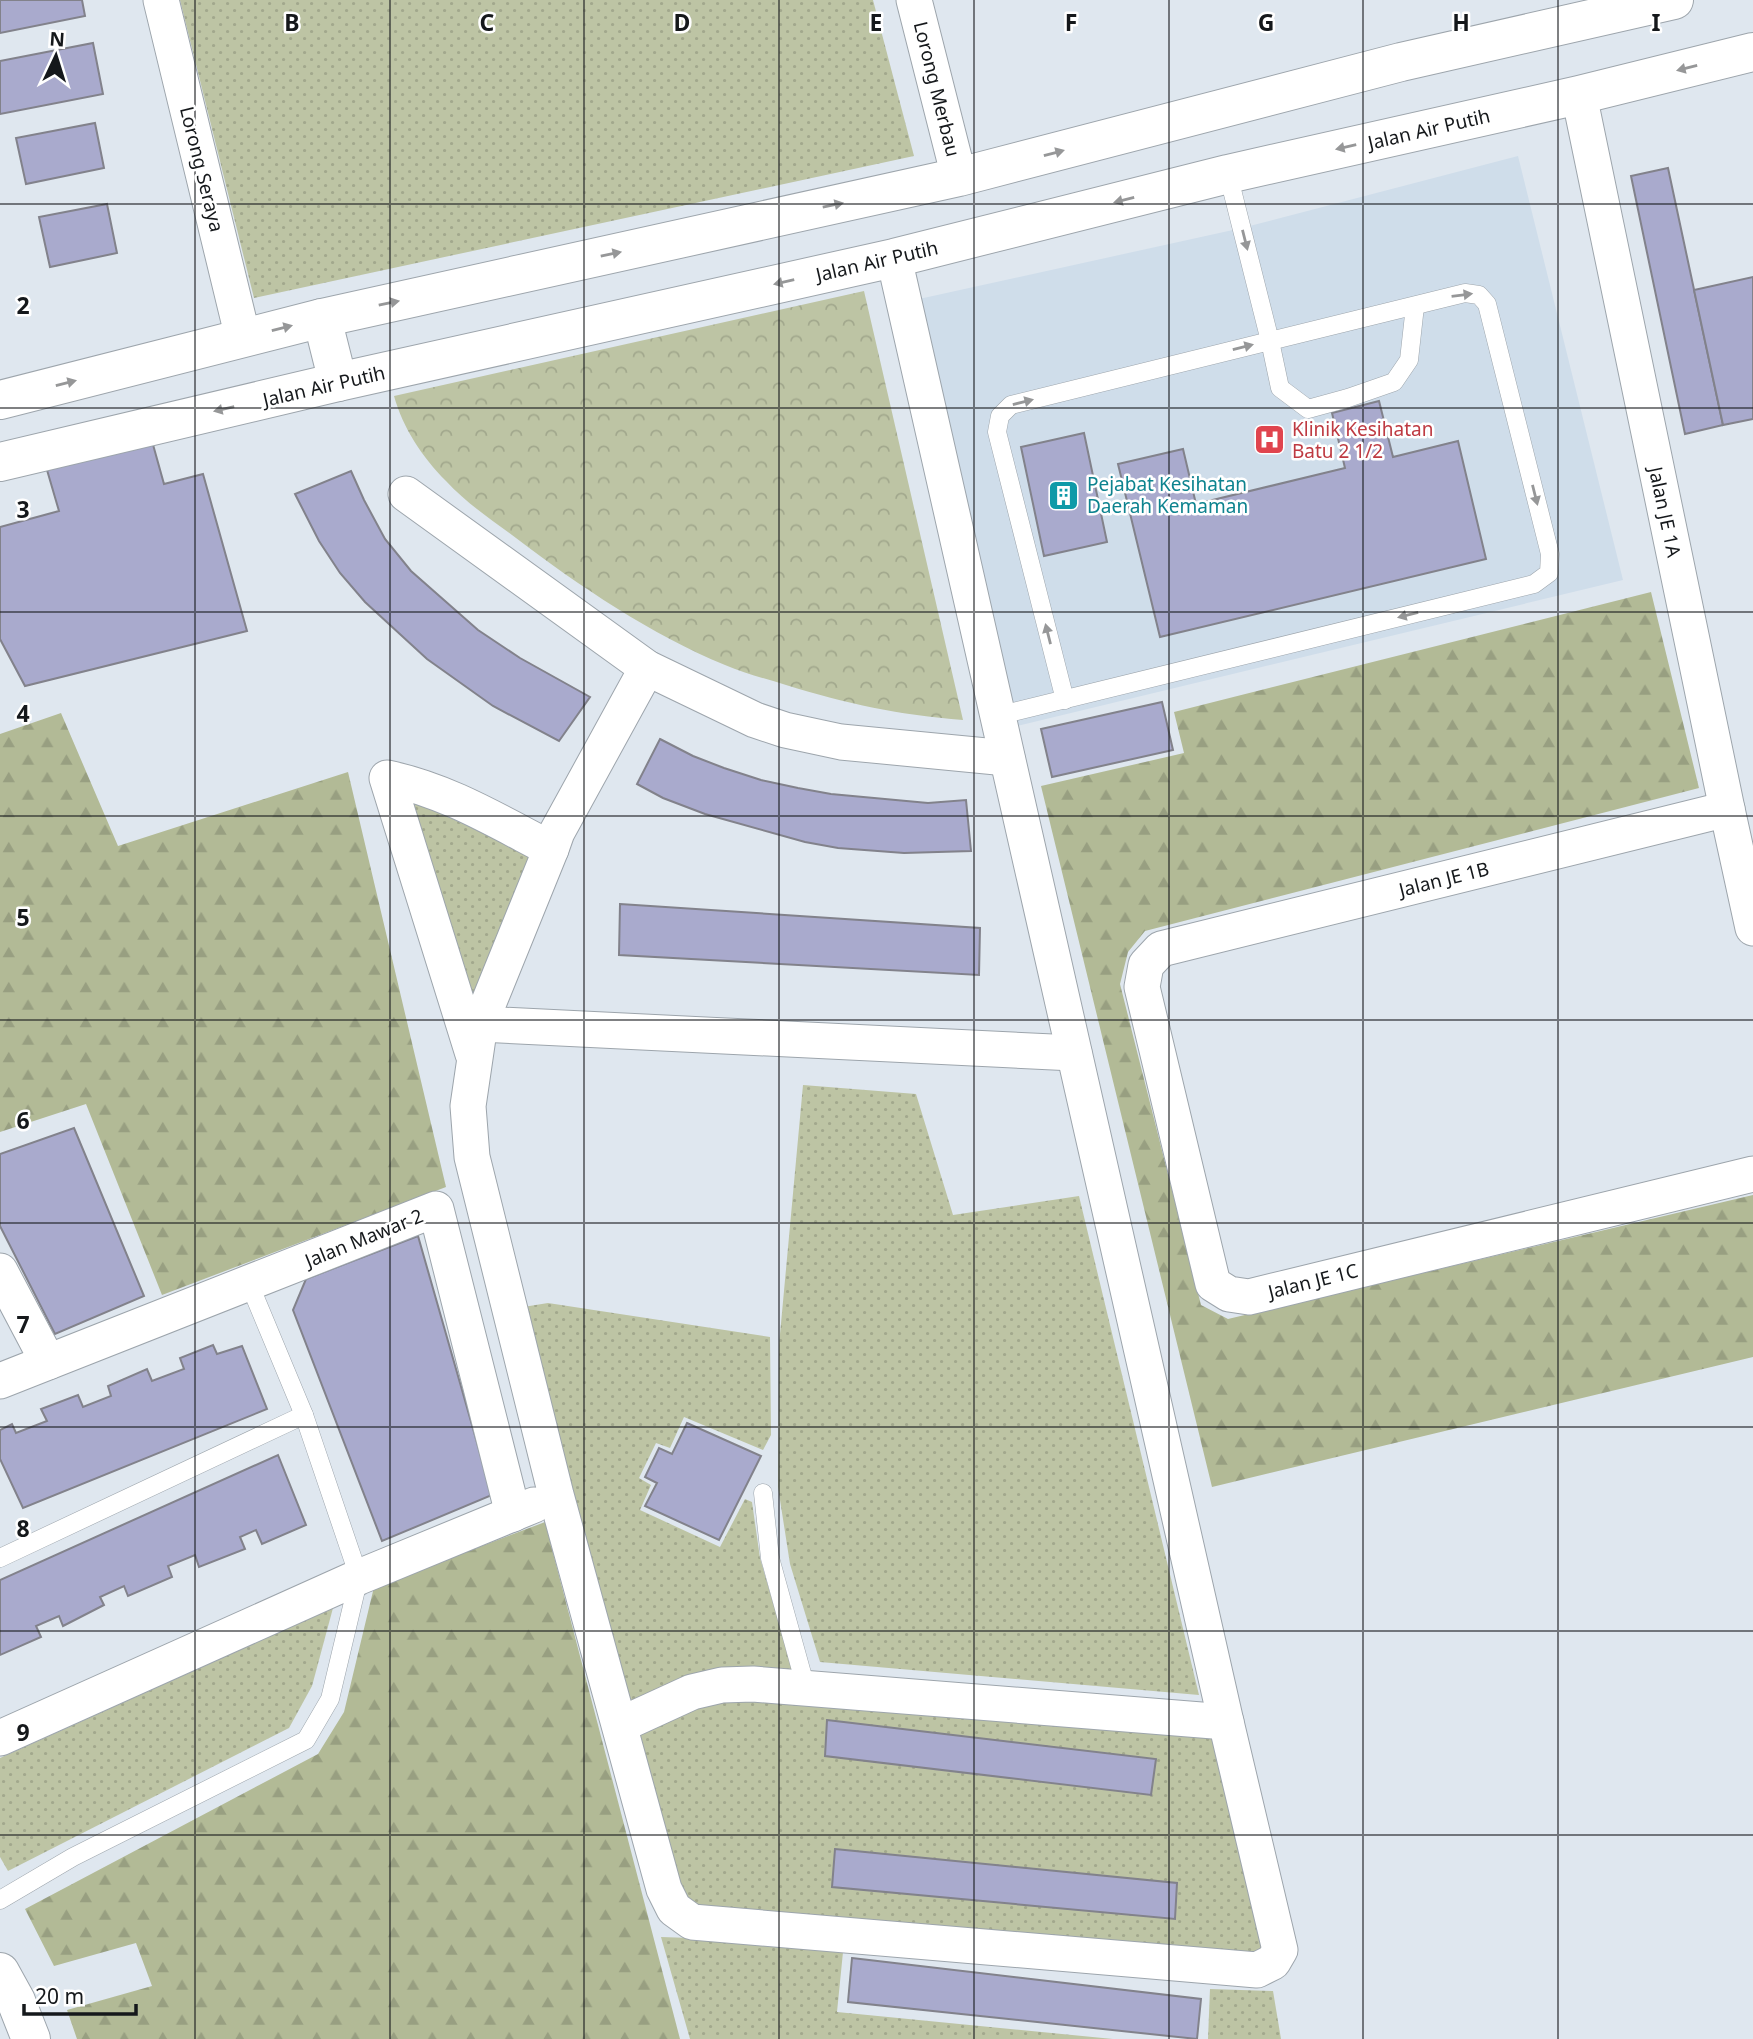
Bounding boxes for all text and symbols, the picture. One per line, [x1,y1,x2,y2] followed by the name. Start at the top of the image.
[284,6,300,38] text: B
[480,6,495,38] text: C
[674,6,690,38] text: D
[870,6,882,38] text: E
[1065,6,1077,38] text: F
[1258,6,1274,38] text: G
[1452,6,1470,38] text: H
[1652,6,1661,38] text: I
[908,19,966,159] street label: Lorong Merbau
[21,21,91,91] north arrow
[49,26,66,53] text: N
[1676,63,1698,74] one-way arrow
[1363,102,1493,156] street label: Jalan Air Putih
[174,104,230,234] street label: Lorong Seraya
[1335,142,1357,153] one-way arrow
[1044,147,1066,158] one-way arrow
[1113,195,1135,206] one-way arrow
[822,200,844,211] one-way arrow
[1240,229,1251,251] one-way arrow
[811,234,941,288] street label: Jalan Air Putih
[600,249,622,260] one-way arrow
[773,277,795,288] one-way arrow
[16,289,30,321] text: 2
[1451,290,1473,301] one-way arrow
[378,298,400,309] one-way arrow
[272,322,294,333] one-way arrow
[1233,341,1255,352] one-way arrow
[258,359,388,413] street label: Jalan Air Putih
[55,377,77,388] one-way arrow
[1012,396,1034,407] one-way arrow
[213,404,235,415] one-way arrow
[1292,416,1433,464] place label: Klinik Kesihatan Batu 2 1/2
[1252,423,1286,457] hospital icon: Klinik Kesihatan Batu 2 1/2
[1642,462,1687,560] street label: Jalan JE 1A
[1087,471,1248,519] place label: Pejabat Kesihatan Daerah Kemaman
[1047,478,1081,512] building icon: Pejabat Kesihatan Daerah Kemaman
[1530,485,1541,507] one-way arrow
[16,493,30,525] text: 3
[1397,610,1419,621] one-way arrow
[1042,623,1053,645] one-way arrow
[16,697,30,729] text: 4
[1394,855,1492,903] street label: Jalan JE 1B
[16,901,30,933] text: 5
[16,1104,30,1136] text: 6
[299,1202,427,1274] street label: Jalan Mawar 2
[1263,1257,1361,1305] street label: Jalan JE 1C
[16,1308,30,1340] text: 7
[16,1512,30,1544] text: 8
[16,1716,30,1748] text: 9
[24,1972,136,2016] scale bar
[35,1982,84,2010] text: 20 m

